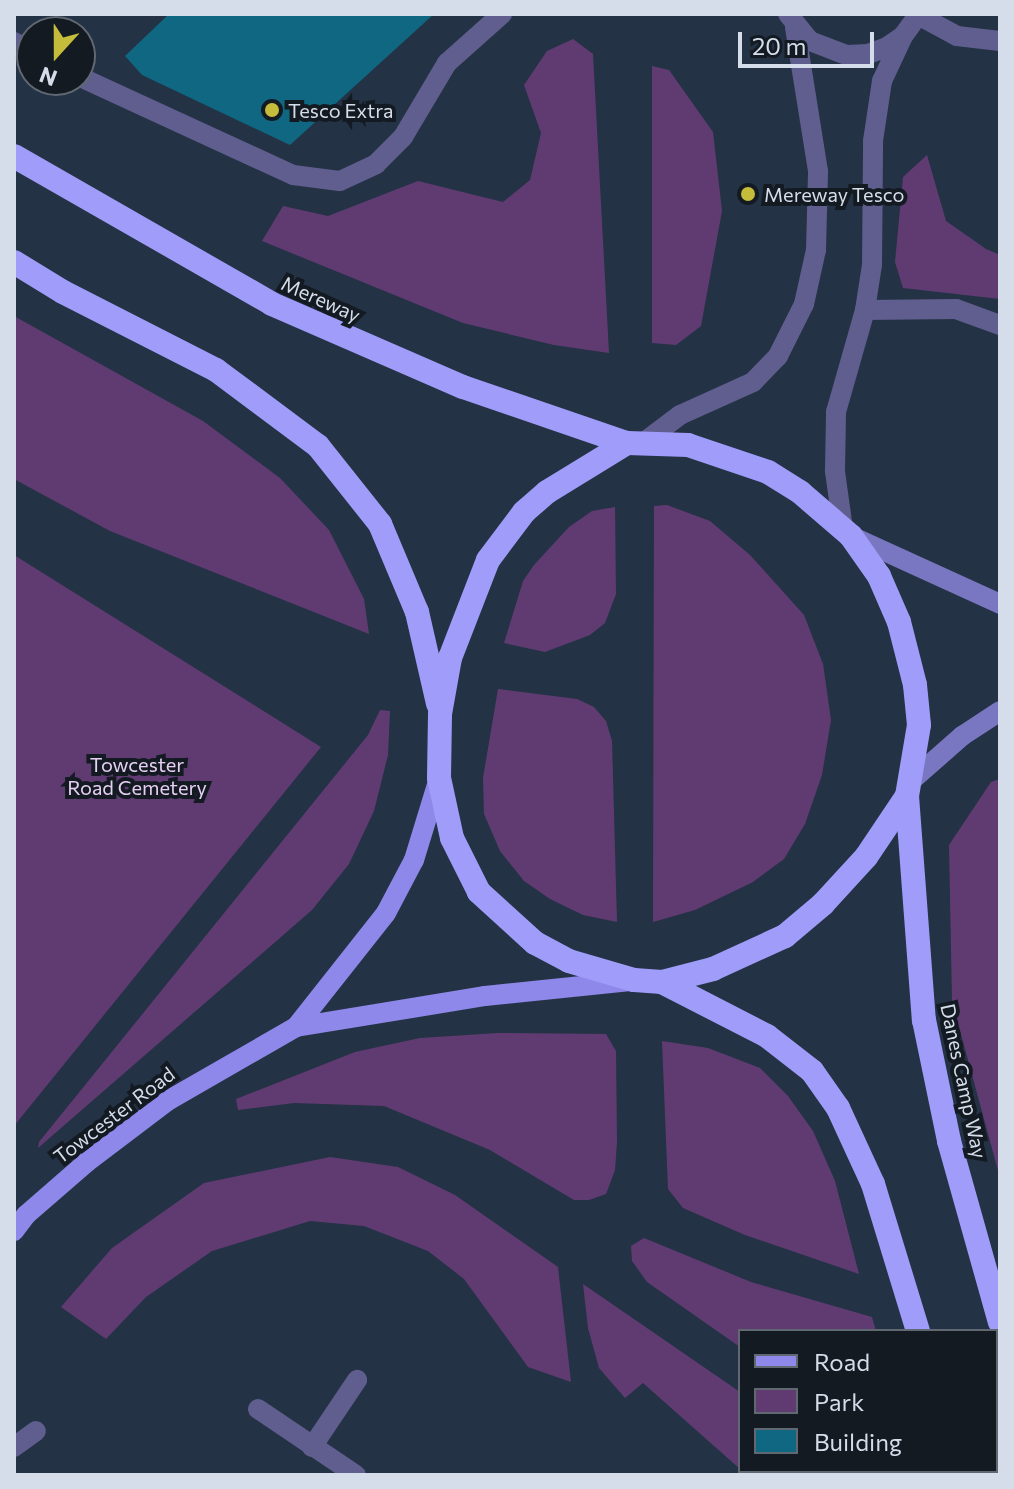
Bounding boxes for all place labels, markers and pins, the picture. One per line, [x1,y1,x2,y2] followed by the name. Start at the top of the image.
[288,98,394,122] place label: Tesco Extra
[263,101,281,119] marker: Tesco Extra
[764,182,905,206] place label: Mereway Tesco
[739,185,757,203] marker: Mereway Tesco

